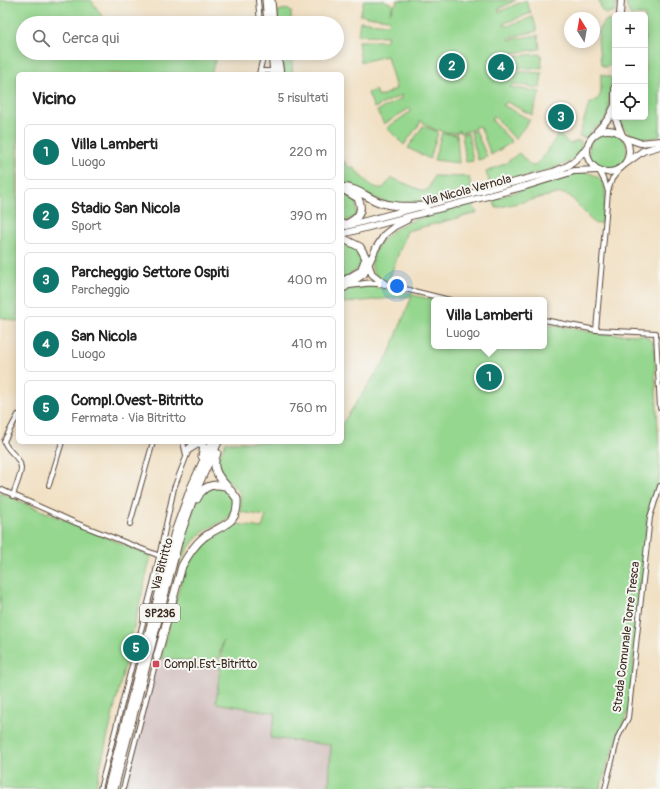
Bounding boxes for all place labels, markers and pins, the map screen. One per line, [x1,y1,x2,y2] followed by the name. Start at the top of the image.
[439,51,465,81] pin: 2
[488,52,514,82] pin: 4
[548,102,574,132] pin: 3
[476,362,502,392] pin: 1
[123,633,149,663] pin: 5
[164,657,258,672] place label: Compl.Est-Bitritto
[151,659,161,669] marker: Compl.Est-Bitritto

